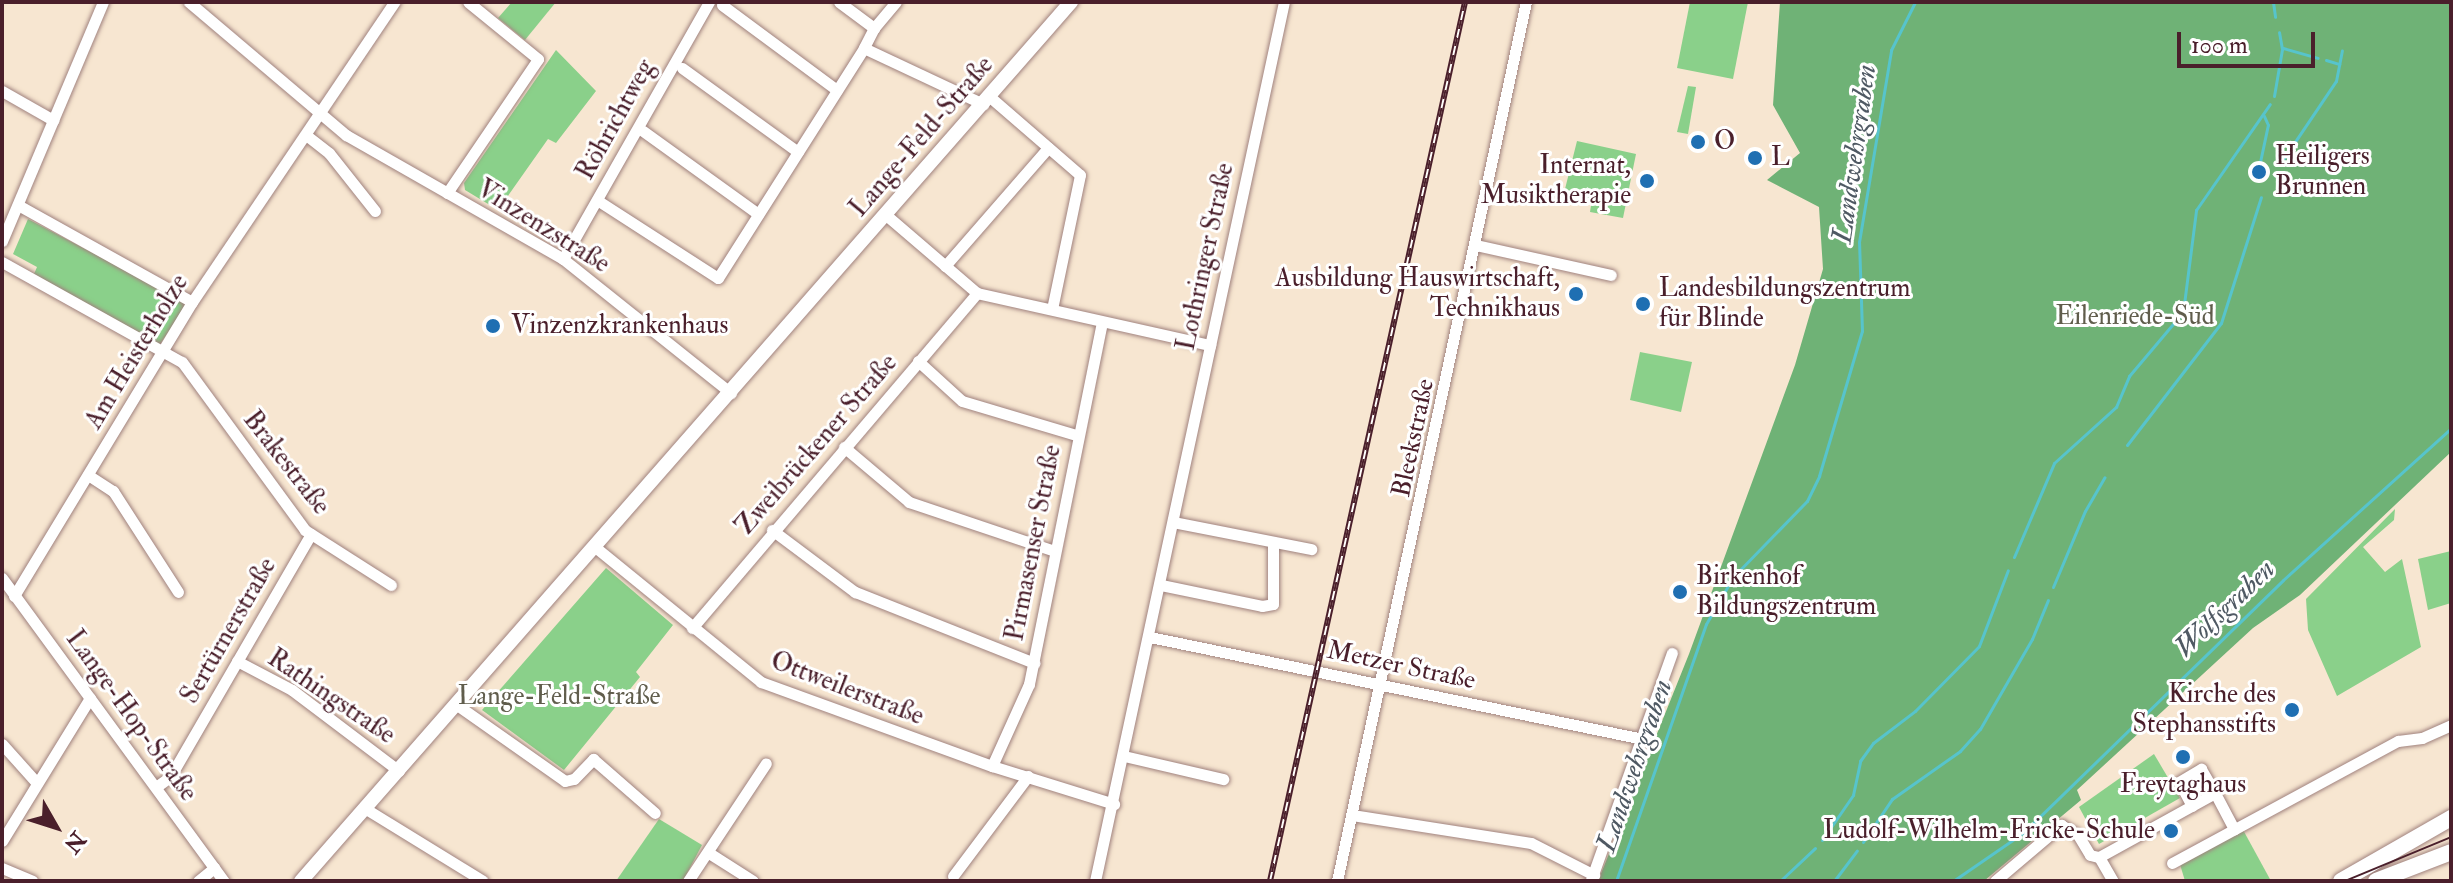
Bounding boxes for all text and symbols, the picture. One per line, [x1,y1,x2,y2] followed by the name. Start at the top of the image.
[2181,16,2319,66] scale bar
[2191,30,2248,61] text: 100 m
[844,50,1000,224] street label: Lange-Feld-Straße
[570,54,662,186] street label: Röhrichtweg
[1826,62,1884,246] water label: Landwehrgraben
[1714,126,1735,158] place label: O
[1689,133,1707,151] marker: O
[2275,141,2370,202] place label: Heiligers Brunnen
[1771,142,1790,174] place label: L
[1746,149,1764,167] marker: L
[1481,150,1631,212] place label: Internat, Musiktherapie
[1171,161,1241,353] street label: Lothringer Straße
[2250,163,2268,181] marker: Heiligers Brunnen
[1638,172,1656,190] marker: Internat, Musiktherapie
[471,174,615,280] street label: Vinzenzstraße
[1275,263,1560,324] place label: Ausbildung Hauswirtschaft, Technikhaus
[79,269,195,435] street label: Am Heisterholze
[1659,273,1910,334] place label: Landesbildungszentrum für Blinde
[1567,285,1585,303] marker: Ausbildung Hauswirtschaft, Technikhaus
[1634,295,1652,313] marker: Landesbildungszentrum für Blinde
[2055,301,2215,333] park label: Eilenriede-Süd
[511,310,728,342] place label: Vinzenzkrankenhaus
[482,315,504,337] marker: Vinzenzkrankenhaus
[730,348,904,542] street label: Zweibrückener Straße
[1386,376,1442,500] street label: Bleekstraße
[236,405,336,521] street label: Brakestraße
[1000,442,1068,644] street label: Pirmasenser Straße
[175,553,283,709] street label: Sertürnerstraße
[2168,553,2282,665] water label: Wolfsgraben
[1696,561,1876,622] place label: Birkenhof Bildungszentrum
[1671,583,1689,601] marker: Birkenhof Bildungszentrum
[59,625,203,807] street label: Lange-Hop-Straße
[1324,635,1478,697] street label: Metzer Straße
[261,643,401,751] street label: Rathingstraße
[766,646,928,732] street label: Ottweilerstraße
[1590,675,1680,857] water label: Landwehrgraben
[2133,679,2276,740] place label: Kirche des Stephansstifts
[458,681,660,713] park label: Lange-Feld-Straße
[2283,701,2301,719] marker: Kirche des Stephansstifts
[2174,748,2192,766] marker: Freytaghaus
[2120,769,2246,801] place label: Freytaghaus
[16,787,96,867] north arrow
[1823,815,2155,847] place label: Ludolf-Wilhelm-Fricke-Schule
[2162,822,2180,840] marker: Ludolf-Wilhelm-Fricke-Schule
[58,826,92,859] text: N

